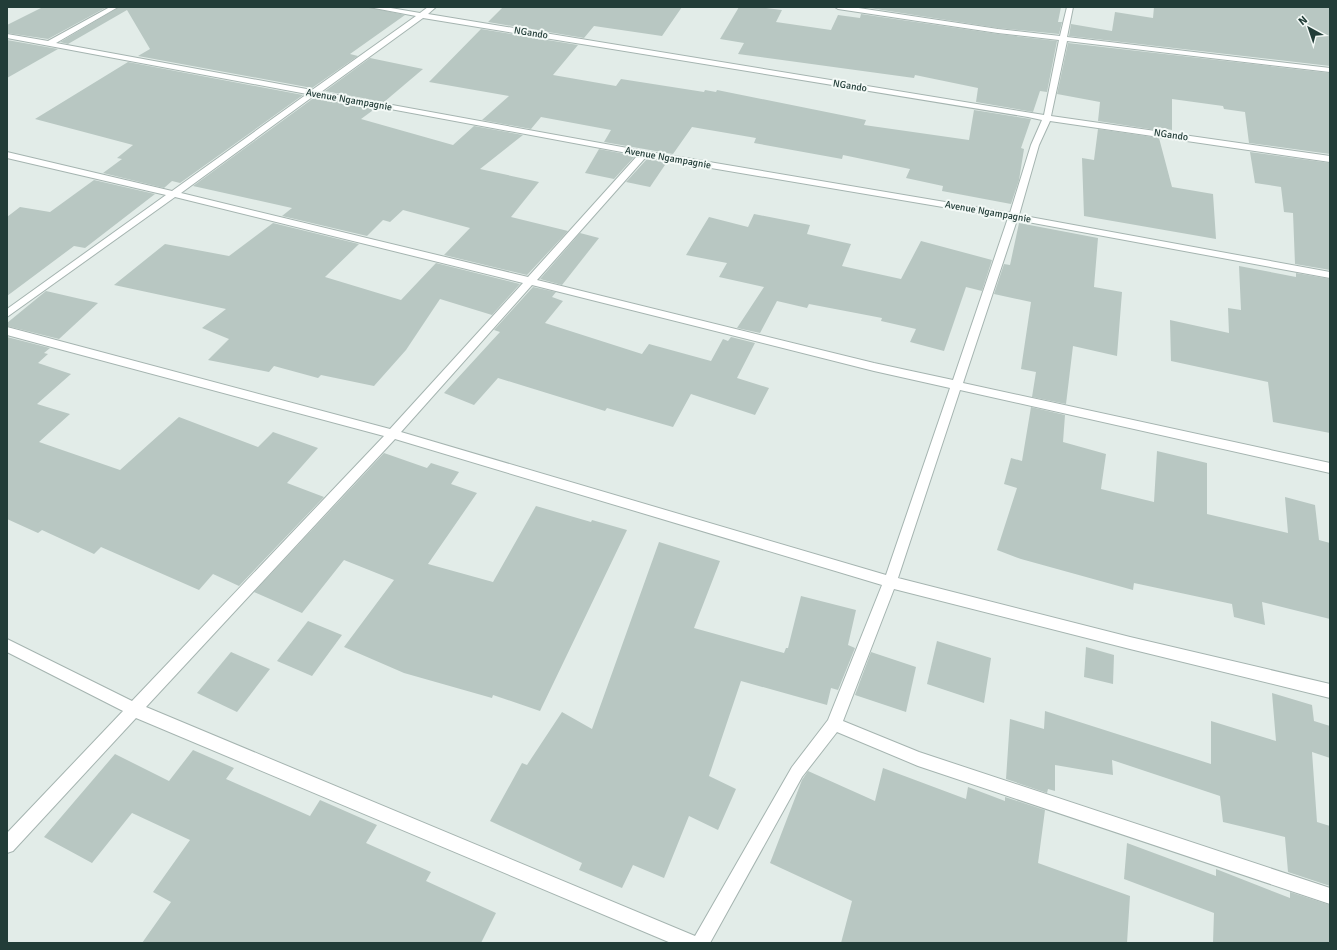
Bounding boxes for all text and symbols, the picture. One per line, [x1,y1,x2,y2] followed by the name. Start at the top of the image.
[1289,8,1329,48] north arrow
[1296,13,1310,28] text: N
[513,24,549,42] street label: NGando
[832,77,868,95] street label: NGando
[305,87,393,113] street label: Avenue Ngampagnie
[1153,127,1189,143] street label: NGando
[624,145,712,171] street label: Avenue Ngampagnie
[944,199,1032,225] street label: Avenue Ngampagnie

